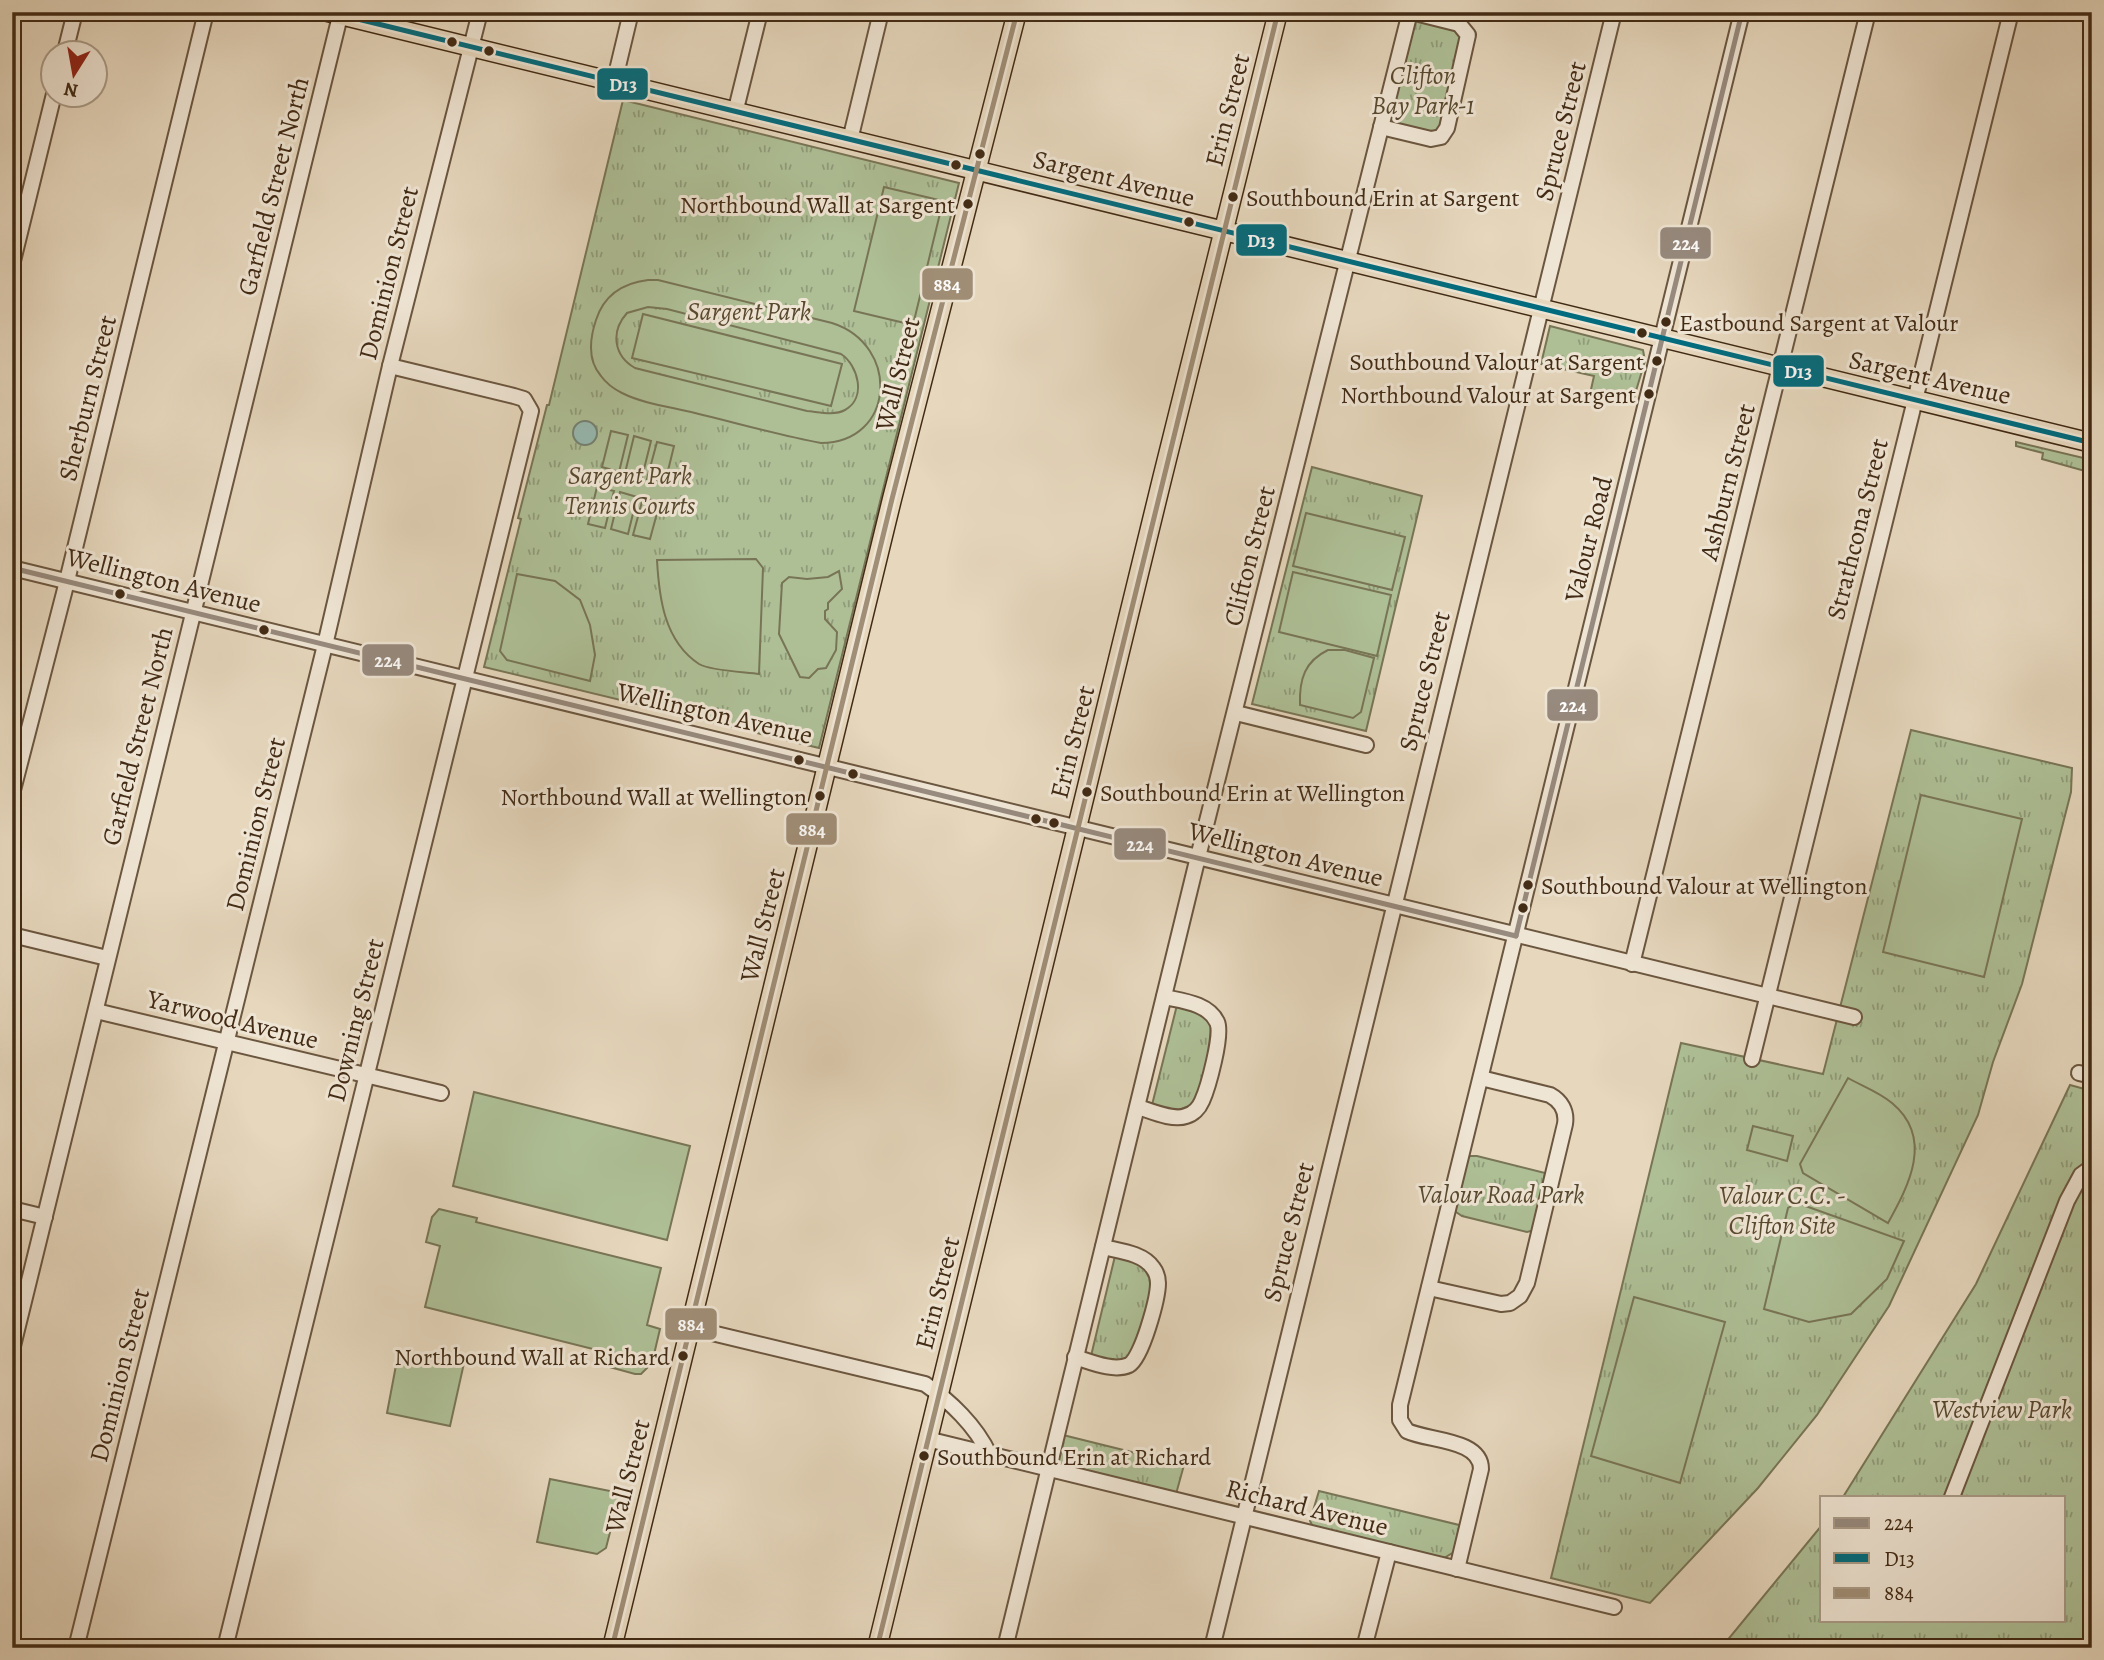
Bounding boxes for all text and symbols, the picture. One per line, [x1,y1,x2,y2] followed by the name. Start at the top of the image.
[445,35,459,49] unlabelled marker
[38,38,108,108] north arrow
[482,44,496,58] unlabelled marker
[1197,50,1259,170] street label: Erin Street
[1526,57,1595,205] street label: Spruce Street
[1371,58,1475,123] park label: Clifton Bay Park-1
[596,67,649,101] line badge: D13
[609,72,637,98] text: D13
[229,73,318,299] street label: Garfield Street North
[62,76,80,104] text: N
[1029,141,1198,215] street label: Sargent Avenue
[973,147,987,161] unlabelled marker
[949,158,963,172] unlabelled marker
[350,182,427,364] street label: Dominion Street
[1246,182,1520,214] place label: Southbound Erin at Sargent
[680,189,955,221] place label: Northbound Wall at Sargent
[1226,190,1240,204] marker: Southbound Erin at Sargent
[961,197,975,211] marker: Northbound Wall at Sargent
[1182,215,1196,229] unlabelled marker
[1235,223,1288,257] line badge: D13
[1659,226,1712,260] line badge: 224
[1247,228,1275,254] text: D13
[1672,231,1700,257] text: 224
[921,267,974,301] line badge: 884
[933,272,961,298] text: 884
[687,294,811,329] park label: Sargent Park
[1679,307,1958,339] place label: Eastbound Sargent at Valour
[50,311,125,485] street label: Sherburn Street
[866,313,929,436] street label: Wall Street
[1659,315,1673,329] marker: Eastbound Sargent at Valour
[1635,326,1649,340] unlabelled marker
[1845,342,2014,413] street label: Sargent Avenue
[1349,346,1644,378] place label: Southbound Valour at Sargent
[1650,354,1664,368] marker: Southbound Valour at Sargent
[1772,354,1825,388] line badge: D13
[1784,359,1812,385] text: D13
[1340,379,1636,411] place label: Northbound Valour at Sargent
[1642,387,1656,401] marker: Northbound Valour at Sargent
[1691,400,1764,565] street label: Ashburn Street
[1818,434,1897,623] street label: Strathcona Street
[565,458,696,523] park label: Sargent Park Tennis Courts
[1556,473,1621,607] street label: Valour Road
[1215,482,1284,630] street label: Clifton Street
[62,539,265,622] street label: Wellington Avenue
[113,587,127,601] unlabelled marker
[1390,607,1459,755] street label: Spruce Street
[93,623,182,849] street label: Garfield Street North
[257,623,271,637] unlabelled marker
[361,643,415,677] line badge: 224
[374,648,402,674] text: 224
[613,674,816,753] street label: Wellington Avenue
[1042,682,1104,802] street label: Erin Street
[1546,688,1599,722] line badge: 224
[1559,693,1587,719] text: 224
[217,733,294,915] street label: Dominion Street
[792,753,806,767] unlabelled marker
[846,767,860,781] unlabelled marker
[1100,777,1405,809] place label: Southbound Erin at Wellington
[500,781,807,813] place label: Northbound Wall at Wellington
[1080,785,1094,799] marker: Southbound Erin at Wellington
[813,789,827,803] marker: Northbound Wall at Wellington
[785,812,838,846] line badge: 884
[1029,812,1043,826] unlabelled marker
[1184,813,1387,896] street label: Wellington Avenue
[1047,816,1061,830] unlabelled marker
[798,817,826,843] text: 884
[1113,827,1167,861] line badge: 224
[1126,832,1154,858] text: 224
[731,864,794,987] street label: Wall Street
[1541,870,1867,902] place label: Southbound Valour at Wellington
[1521,878,1535,892] marker: Southbound Valour at Wellington
[1516,901,1530,915] unlabelled marker
[318,934,393,1105] street label: Downing Street
[143,981,322,1058] street label: Yarwood Avenue
[1254,1158,1323,1306] street label: Spruce Street
[1418,1177,1584,1212] park label: Valour Road Park
[1719,1178,1845,1243] park label: Valour C.C. - Clifton Site
[907,1233,969,1353] street label: Erin Street
[81,1284,158,1466] street label: Dominion Street
[664,1307,718,1341] line badge: 884
[677,1312,705,1338] text: 884
[394,1341,670,1373] place label: Northbound Wall at Richard
[676,1349,690,1363] marker: Northbound Wall at Richard
[1932,1392,2072,1427] park label: Westview Park
[596,1415,659,1538] street label: Wall Street
[937,1441,1211,1473] place label: Southbound Erin at Richard
[917,1449,931,1463] marker: Southbound Erin at Richard
[1222,1470,1392,1545] street label: Richard Avenue
[1820,1496,2066,1622] legend
[1884,1509,1913,1537] text: 224
[1884,1545,1915,1573] text: D13
[1884,1579,1914,1607] text: 884

